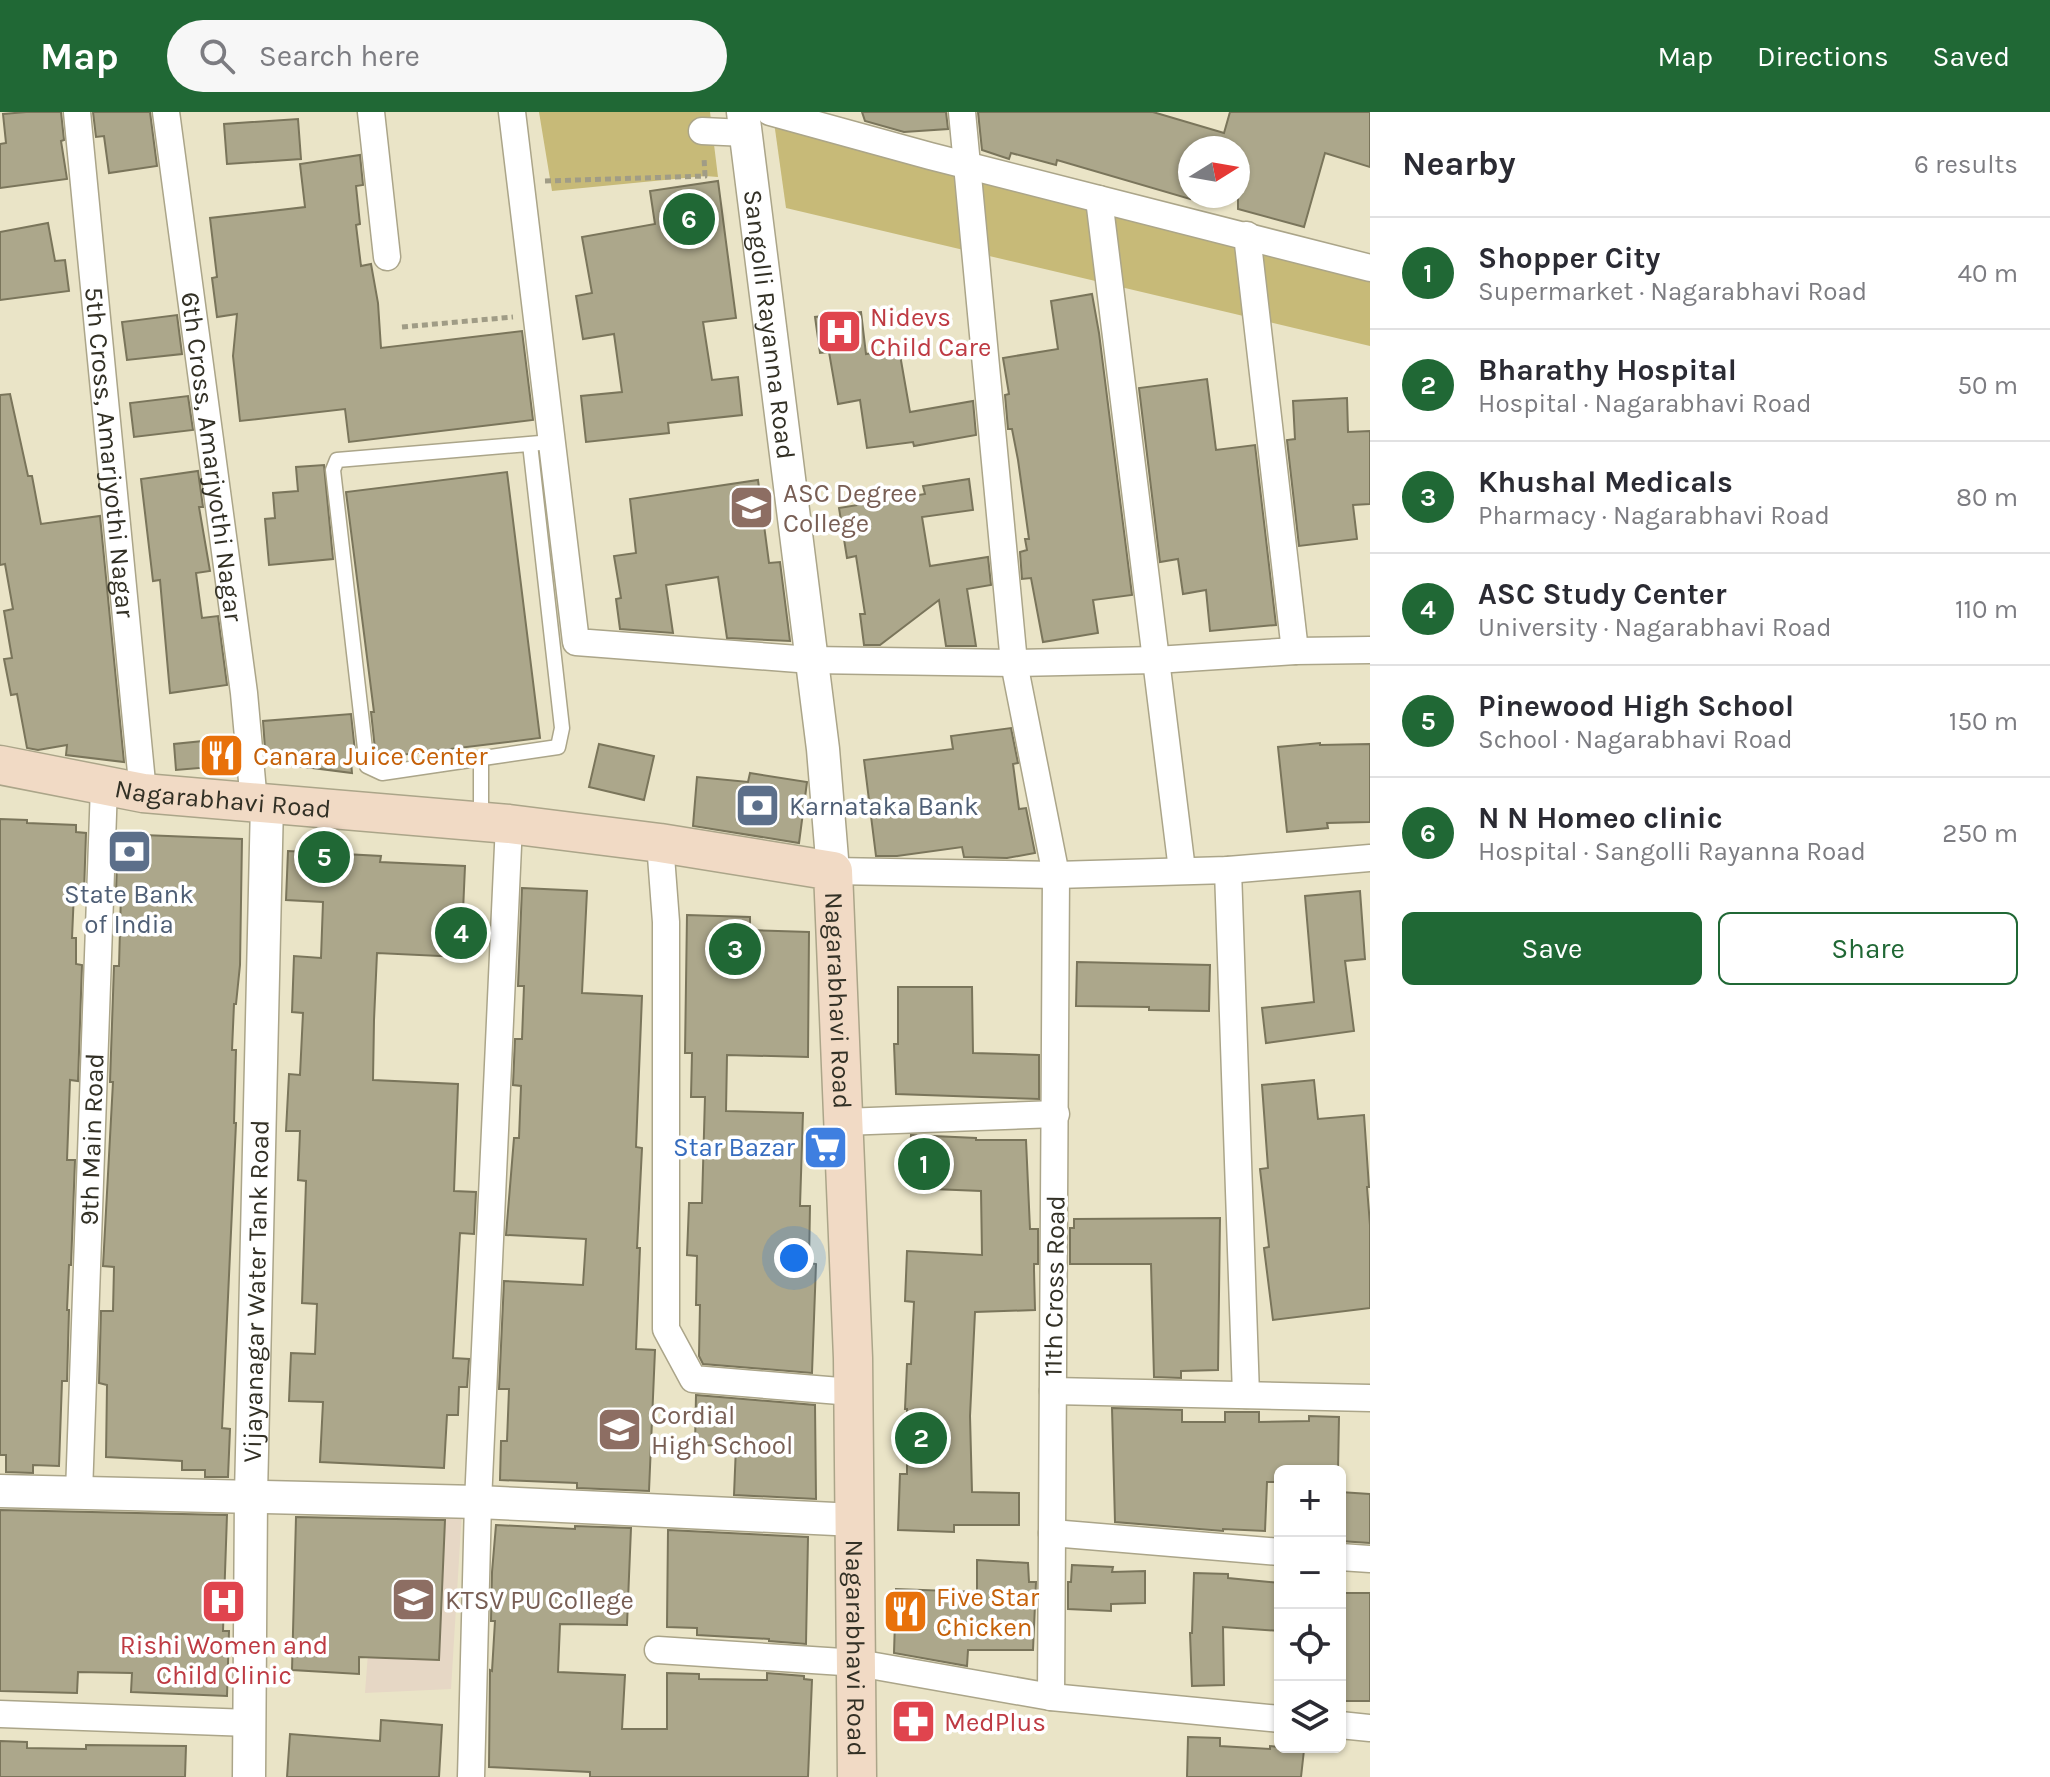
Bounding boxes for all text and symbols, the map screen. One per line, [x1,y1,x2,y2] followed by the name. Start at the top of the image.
[167,20,727,92] search box
[40,34,119,79] text: Map
[195,34,239,78] icon: search
[259,38,420,74] text: Search here
[1658,40,1713,73] text: Map
[1757,40,1889,73] text: Directions
[1933,40,2010,73] text: Saved
[1178,136,1250,208] north arrow
[1402,144,1516,184] text: Nearby
[1914,149,2018,180] text: 6 results
[737,188,801,461] street label: Sangolli Rayanna Road
[663,189,715,249] pin: 6
[1478,240,1660,276] text: Shopper City
[1423,258,1433,289] text: 1
[1958,258,2018,289] text: 40 m
[1478,276,1867,307] text: Supermarket · Nagarabhavi Road
[78,286,141,620] street label: 5th Cross, Amarjyothi Nagar
[174,290,249,624] street label: 6th Cross, Amarjyothi Nagar
[870,302,991,363] place label: Nidevs Child Care
[815,308,863,356] hospital icon: Nidevs Child Care
[1478,352,1737,388] text: Bharathy Hospital
[1420,370,1436,401] text: 2
[1957,370,2018,401] text: 50 m
[1478,388,1812,419] text: Hospital · Nagarabhavi Road
[1478,464,1733,500] text: Khushal Medicals
[783,478,917,539] place label: ASC Degree College
[1420,482,1436,513] text: 3
[1956,482,2018,513] text: 80 m
[728,484,776,532] school or university icon: ASC Degree College
[1478,500,1830,531] text: Pharmacy · Nagarabhavi Road
[1478,576,1726,612] text: ASC Study Center
[1420,594,1436,625] text: 4
[1955,594,2018,625] text: 110 m
[1478,612,1832,643] text: University · Nagarabhavi Road
[1478,688,1794,724] text: Pinewood High School
[1420,706,1436,737] text: 5
[1949,706,2018,737] text: 150 m
[1478,724,1793,755] text: School · Nagarabhavi Road
[198,732,246,780] restaurant icon: Canara Juice Center
[253,741,488,772] place label: Canara Juice Center
[112,773,332,825] street label: Nagarabhavi Road
[734,782,782,830] bank icon: Karnataka Bank
[789,791,979,822] place label: Karnataka Bank
[1478,800,1723,836] text: N N Homeo clinic
[1420,818,1436,849] text: 6
[1942,818,2018,849] text: 250 m
[105,827,153,875] bank icon: State Bank of India
[298,827,350,887] pin: 5
[1478,836,1866,867] text: Hospital · Sangolli Rayanna Road
[64,879,194,940] place label: State Bank of India
[818,891,858,1110] street label: Nagarabhavi Road
[435,903,487,963] pin: 4
[1402,912,1702,985] button: Save
[1718,912,2018,985] button: Share
[709,919,761,979] pin: 3
[73,1052,111,1226] street label: 9th Main Road
[237,1119,276,1463] street label: Vijayanagar Water Tank Road
[802,1123,850,1171] supermarket icon: Star Bazar
[673,1132,796,1163] place label: Star Bazar
[898,1134,950,1194] pin: 1
[1037,1195,1072,1377] street label: 11th Cross Road
[774,1238,814,1278] your location
[651,1400,793,1461] place label: Cordial High School
[596,1406,644,1454] school or university icon: Cordial High School
[895,1408,947,1468] pin: 2
[1274,1465,1346,1753] map controls
[1274,1465,1346,1537] button: +
[1274,1537,1346,1609] button: −
[839,1539,872,1757] street label: Nagarabhavi Road
[390,1576,438,1624] school or university icon: KTSV PU College
[200,1578,248,1626] hospital icon: Rishi Women and Child Clinic
[936,1582,1040,1643] place label: Five Star Chicken
[445,1585,634,1616] place label: KTSV PU College
[881,1588,929,1636] restaurant icon: Five Star Chicken
[1274,1609,1346,1681] button: locate
[120,1630,328,1691] place label: Rishi Women and Child Clinic
[1274,1681,1346,1753] button: layers
[889,1698,937,1746] pharmacy icon: MedPlus
[944,1707,1046,1738] place label: MedPlus

